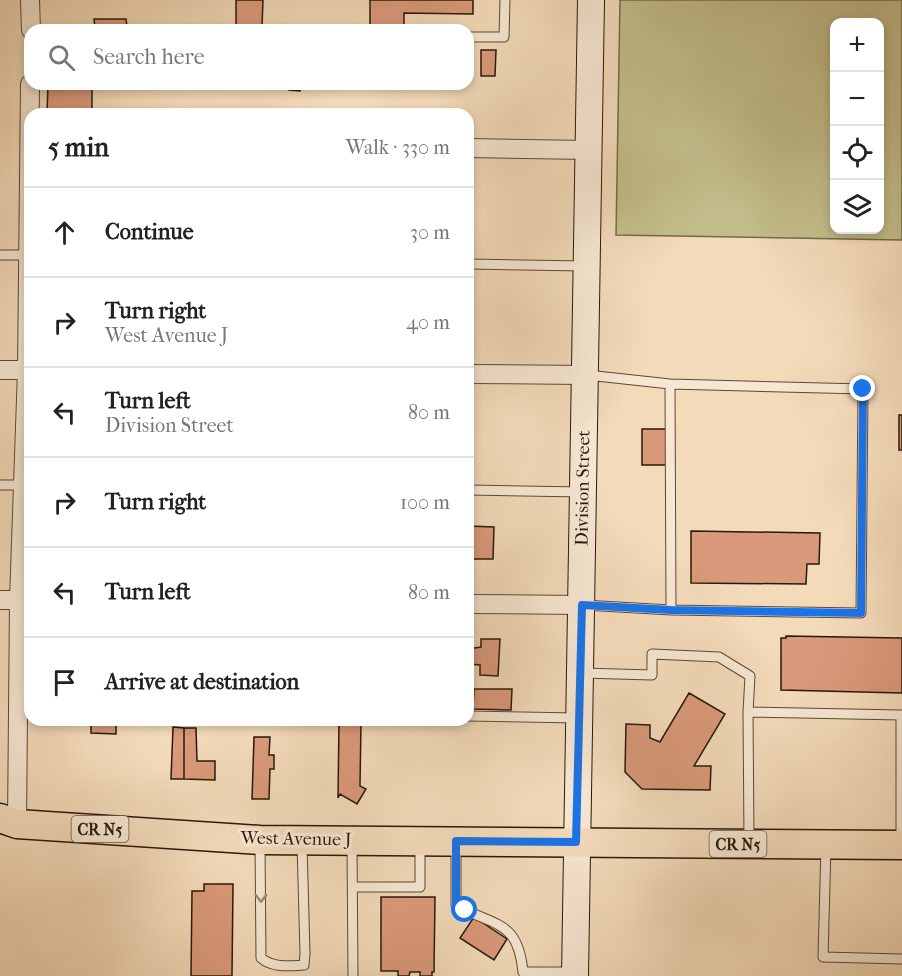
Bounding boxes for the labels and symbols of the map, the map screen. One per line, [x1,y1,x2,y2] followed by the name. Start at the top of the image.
[849,375,875,401] route end
[571,429,595,546] street label: Division Street
[72,816,128,842] road number: CR N5
[239,828,352,850] street label: West Avenue J
[710,831,766,857] road number: CR N5
[255,894,267,903] one-way arrow
[451,896,477,922] route start

